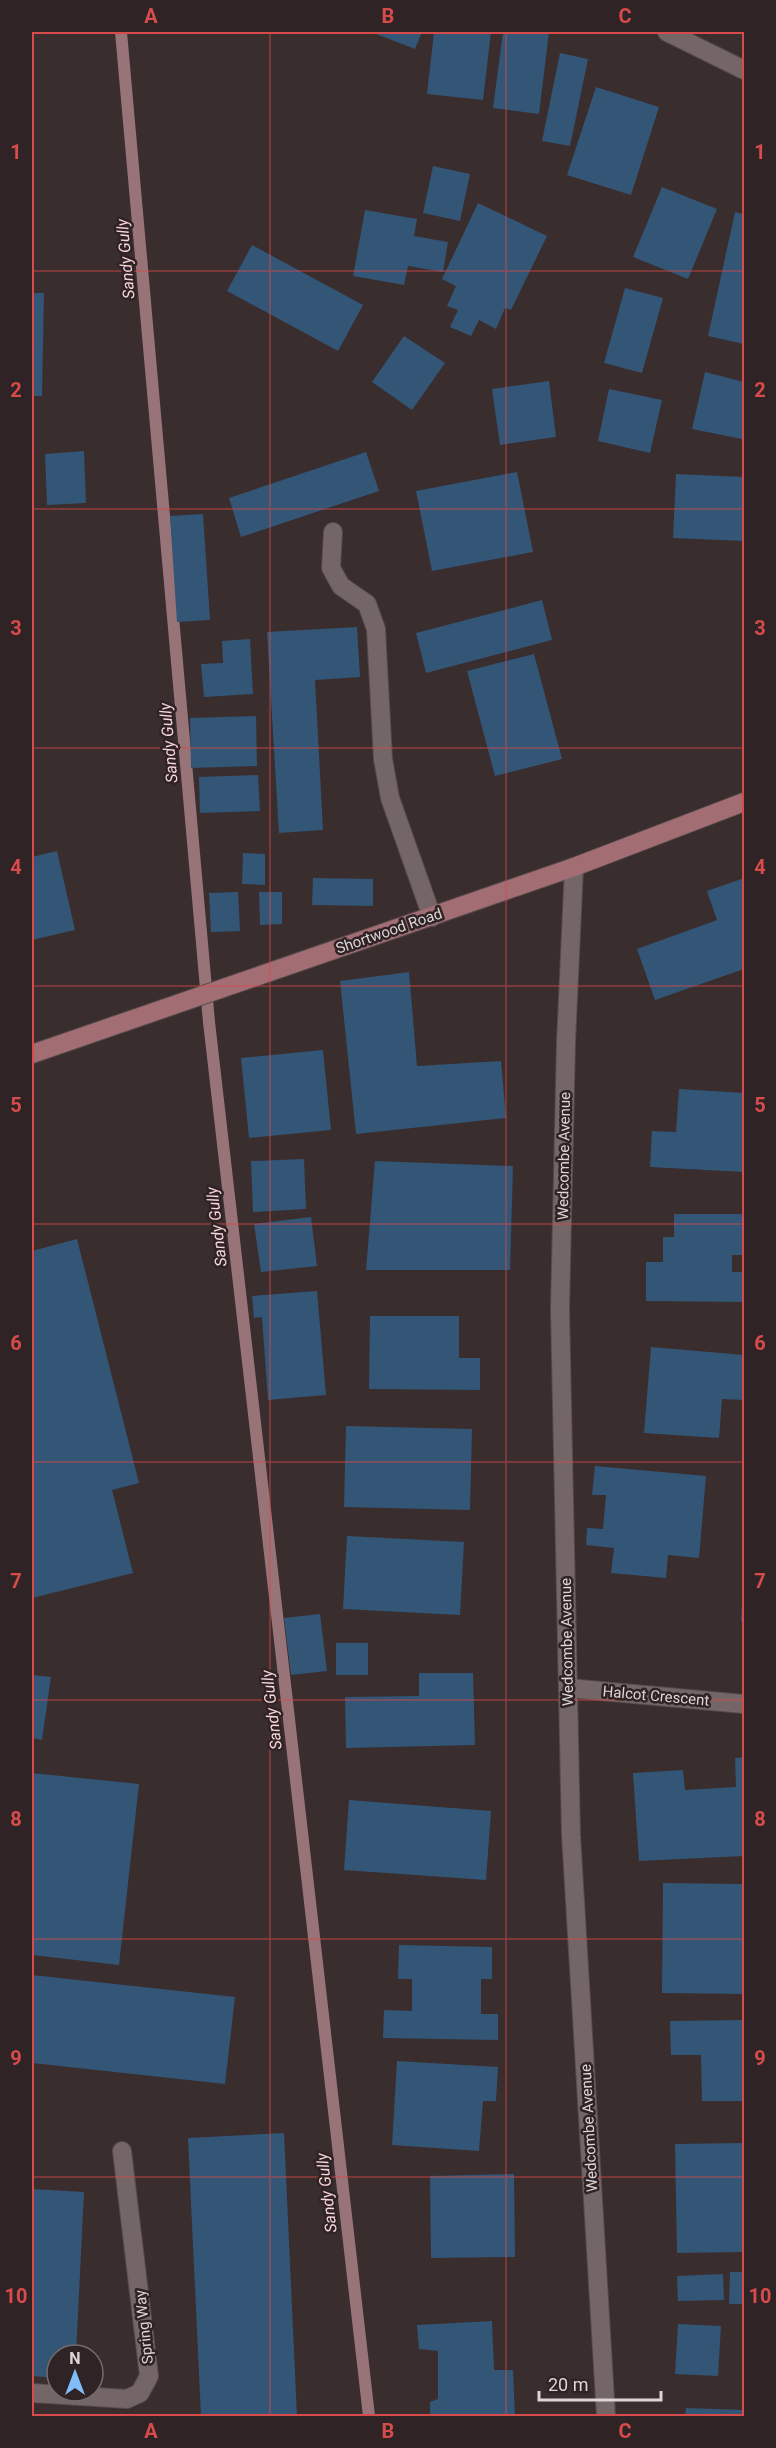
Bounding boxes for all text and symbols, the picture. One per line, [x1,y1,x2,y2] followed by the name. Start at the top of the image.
[144,4,158,28] text: A
[382,4,394,28] text: B
[618,4,632,28] text: C
[10,140,22,164] text: 1
[754,140,766,164] text: 1
[112,217,138,300] water label: Sandy Gully
[10,378,22,402] text: 2
[754,378,766,402] text: 2
[10,616,22,640] text: 3
[754,616,766,640] text: 3
[155,701,181,784] water label: Sandy Gully
[10,855,22,879] text: 4
[754,855,766,879] text: 4
[334,904,444,958] street label: Shortwood Road
[554,1092,574,1220] street label: Wedcombe Avenue
[10,1093,22,1117] text: 5
[754,1093,766,1117] text: 5
[202,1185,231,1268] water label: Sandy Gully
[10,1331,22,1355] text: 6
[754,1331,766,1355] text: 6
[10,1569,22,1593] text: 7
[754,1569,766,1593] text: 7
[557,1578,577,1706] street label: Wedcombe Avenue
[257,1668,286,1751] water label: Sandy Gully
[602,1682,710,1710] street label: Halcot Crescent
[10,1807,22,1831] text: 8
[754,1807,766,1831] text: 8
[10,2046,22,2070] text: 9
[754,2046,766,2070] text: 9
[577,2063,601,2192] street label: Wedcombe Avenue
[312,2151,341,2234] water label: Sandy Gully
[5,2284,27,2308] text: 10
[749,2284,771,2308] text: 10
[131,2289,157,2365] street label: Spring Way
[45,2343,105,2403] north arrow
[69,2349,81,2368] text: N
[539,2364,660,2402] scale bar
[548,2374,588,2395] text: 20 m
[144,2419,158,2443] text: A
[382,2419,394,2443] text: B
[618,2419,632,2443] text: C

